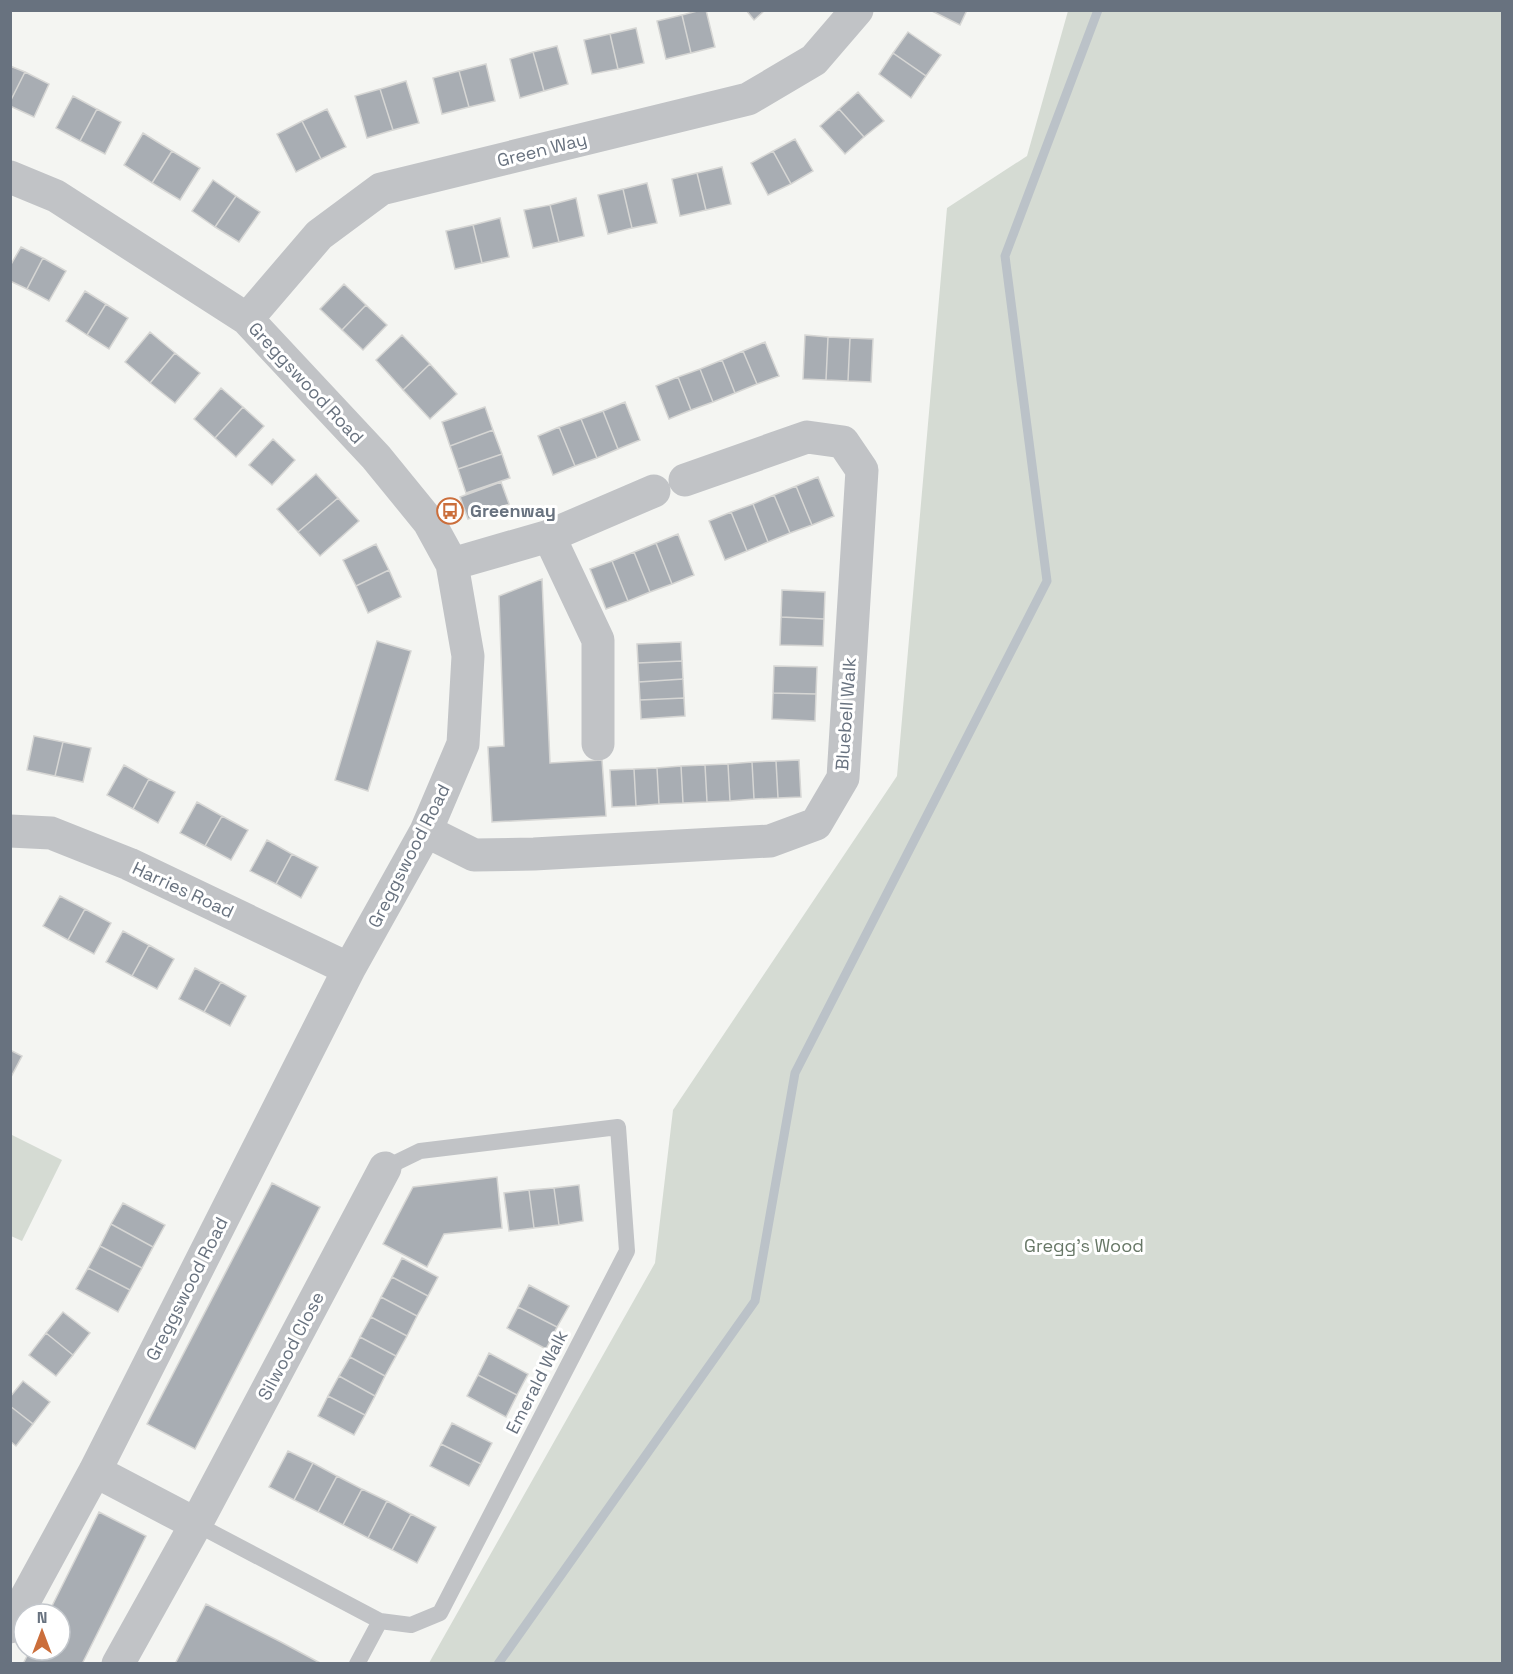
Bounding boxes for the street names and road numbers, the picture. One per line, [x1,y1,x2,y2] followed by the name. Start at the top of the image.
[495,127,589,172] street label: Green Way
[244,317,369,448] street label: Greggswood Road
[830,656,861,771] street label: Bluebell Walk
[362,780,455,932] street label: Greggswood Road
[129,856,238,923] street label: Harries Road
[140,1213,233,1365] street label: Greggswood Road
[252,1287,329,1404] street label: Silwood Close
[501,1326,573,1438] street label: Emerald Walk

